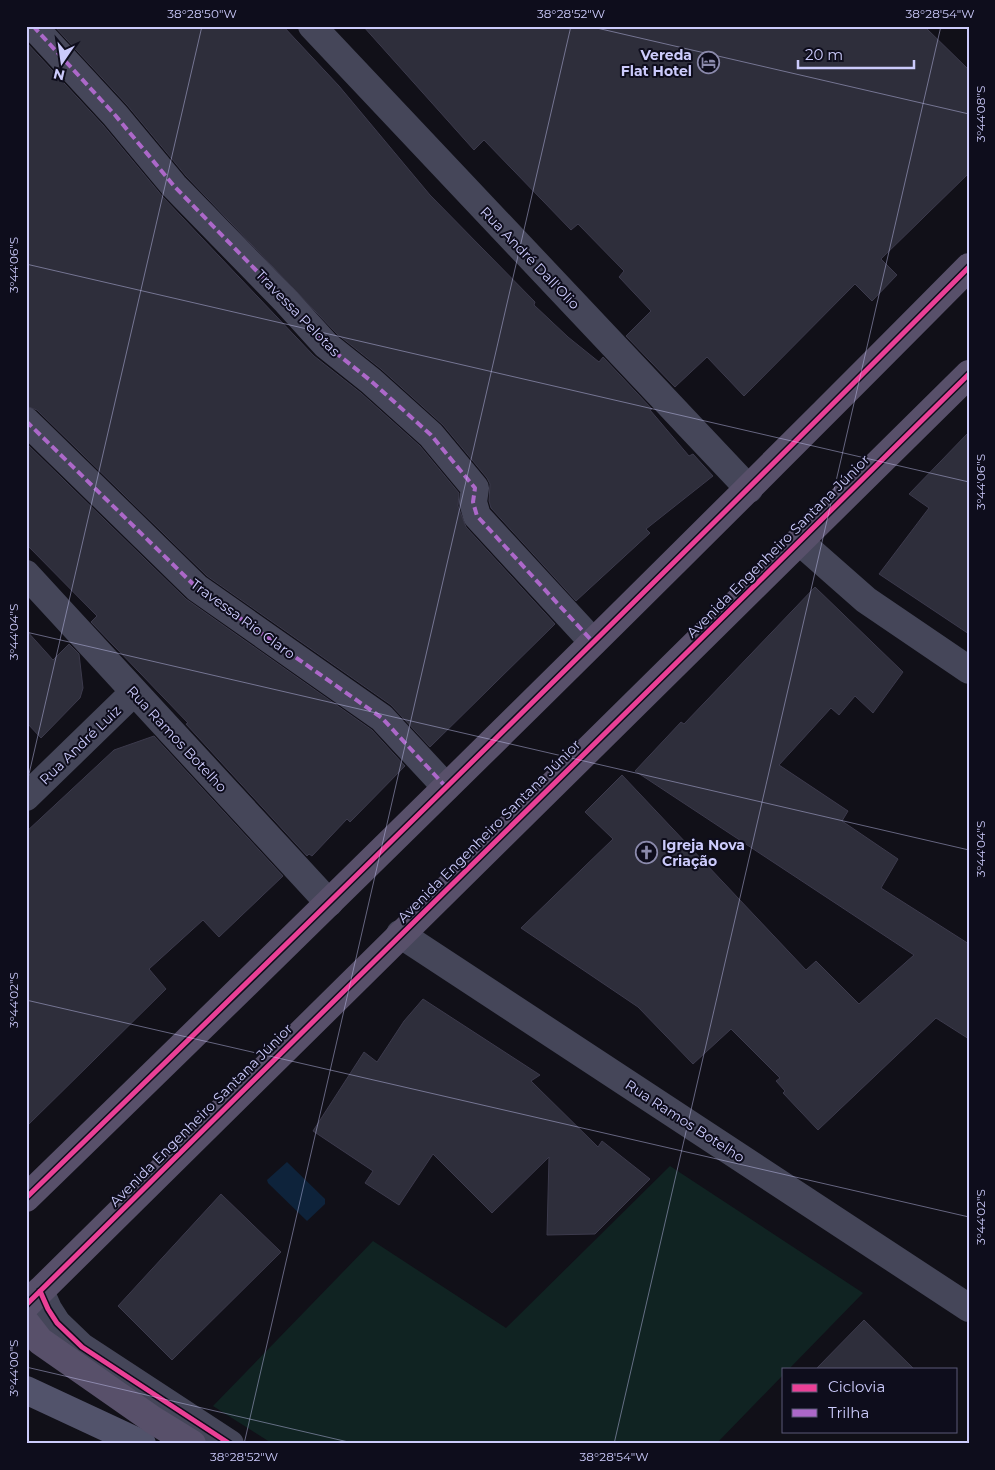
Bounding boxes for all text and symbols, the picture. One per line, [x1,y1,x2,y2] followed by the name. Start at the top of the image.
[167,6,237,21] text: 38°28'50"W
[537,6,605,21] text: 38°28'52"W
[906,6,975,21] text: 38°28'54"W
[38,38,88,88] north arrow
[798,38,914,70] scale bar
[805,45,843,64] text: 20 m
[621,46,692,80] place label: Vereda Flat Hotel
[696,51,720,75] hotel icon: Vereda Flat Hotel
[52,65,67,85] text: N
[973,86,988,142] text: 3°44'08"S
[476,203,584,313] street label: Rua André Dall'Olio
[6,237,21,293] text: 3°44'06"S
[252,266,344,360] street label: Travessa Pelotas
[683,450,874,641] street label: Avenida Engenheiro Santana Júnior
[973,454,988,510] text: 3°44'06"S
[187,575,299,663] street label: Travessa Rio Claro
[6,604,21,660] text: 3°44'04"S
[123,682,231,796] street label: Rua Ramos Botelho
[35,702,125,788] street label: Rua André Luiz
[394,735,585,926] street label: Avenida Engenheiro Santana Júnior
[973,821,988,877] text: 3°44'04"S
[662,836,745,870] place label: Igreja Nova Criação
[634,841,658,865] church icon: Igreja Nova Criação
[6,972,21,1028] text: 3°44'02"S
[106,1019,297,1210] street label: Avenida Engenheiro Santana Júnior
[622,1076,748,1167] street label: Rua Ramos Botelho
[973,1189,988,1245] text: 3°44'02"S
[6,1340,21,1397] text: 3°44'00"S
[782,1368,958,1432] legend
[828,1377,885,1396] text: Ciclovia
[828,1403,869,1422] text: Trilha
[210,1449,278,1464] text: 38°28'52"W
[580,1449,649,1464] text: 38°28'54"W

